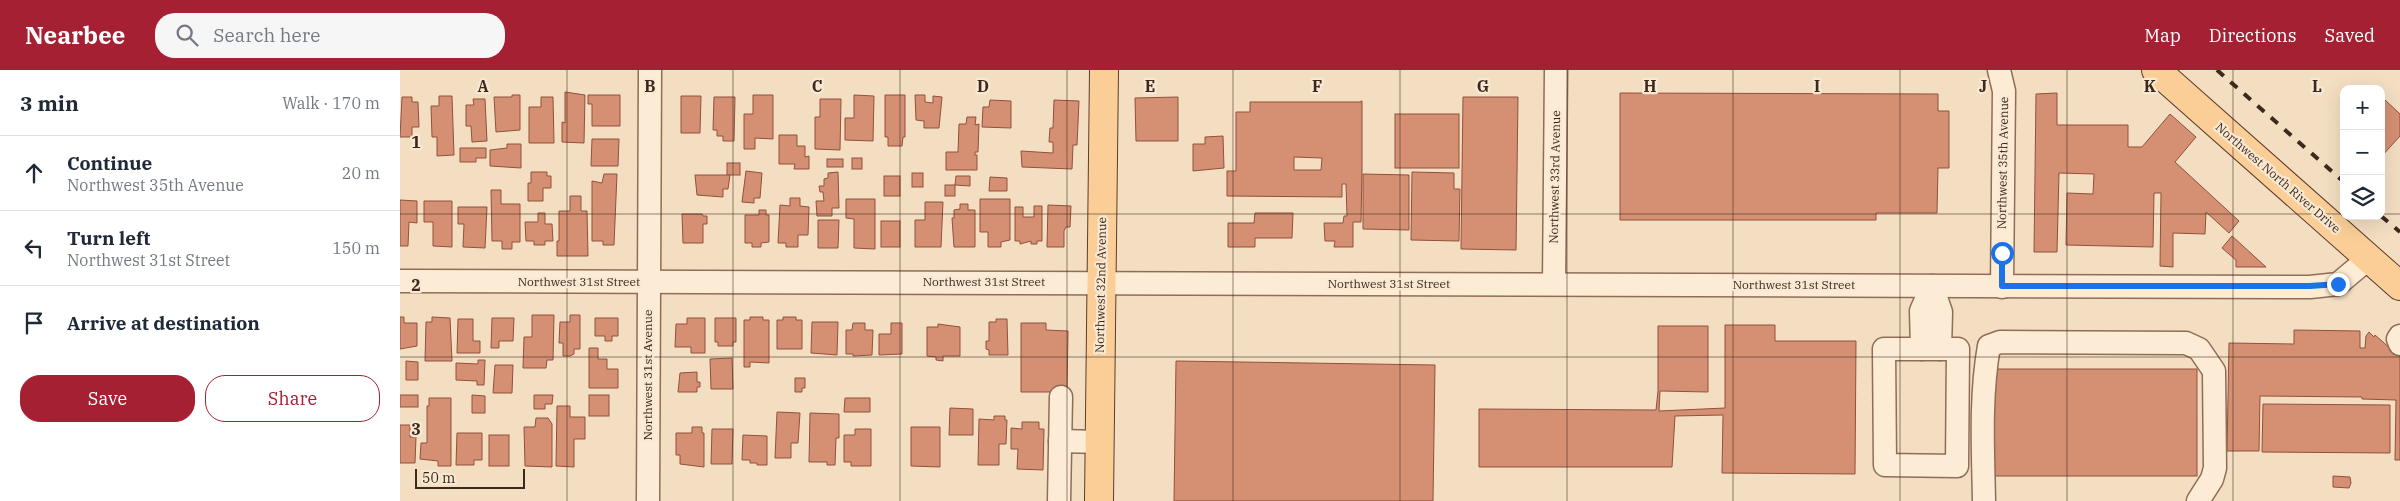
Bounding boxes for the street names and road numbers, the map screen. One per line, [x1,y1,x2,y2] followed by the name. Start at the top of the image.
[1994,97,2011,229] street label: Northwest 35th Avenue
[1546,110,1563,244] street label: Northwest 33rd Avenue
[2213,119,2344,236] street label: Northwest North River Drive
[1092,217,1109,353] street label: Northwest 32nd Avenue
[518,274,640,289] street label: Northwest 31st Street
[923,274,1045,289] street label: Northwest 31st Street
[1328,276,1450,291] street label: Northwest 31st Street
[1733,277,1855,292] street label: Northwest 31st Street
[640,310,655,440] street label: Northwest 31st Avenue

